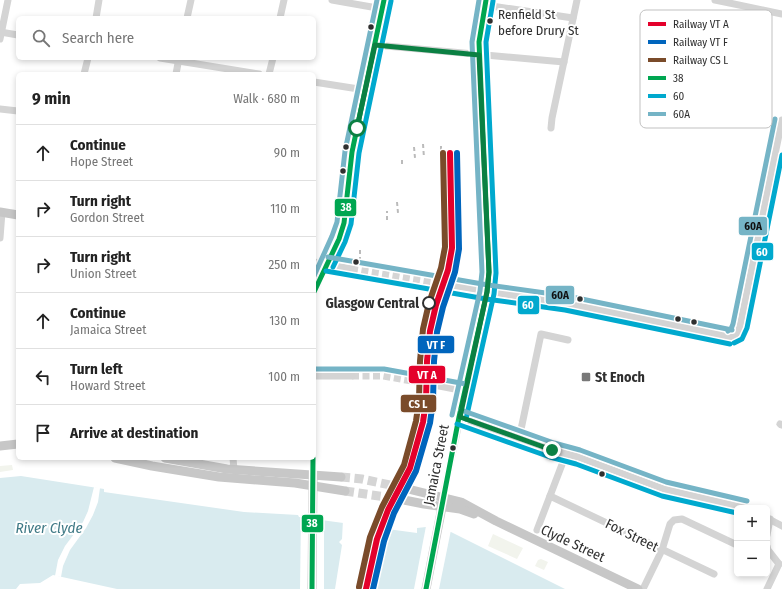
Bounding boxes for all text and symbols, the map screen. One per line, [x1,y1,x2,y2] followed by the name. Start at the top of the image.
[498,7,579,38] place label: Renfield St before Drury St
[640,10,772,128] legend
[16,16,316,60] search box
[485,16,495,26] marker: Renfield St before Drury St
[673,18,729,31] text: Railway VT A
[366,22,376,32] unlabelled marker
[30,27,52,49] icon: search
[62,29,134,47] text: Search here
[673,36,728,49] text: Railway VT F
[673,54,728,67] text: Railway CS L
[673,72,684,85] text: 38
[32,88,71,109] text: 9 min
[673,90,684,103] text: 60
[233,91,300,106] text: Walk · 680 m
[673,108,690,121] text: 60A
[348,119,366,137] route start
[70,136,126,154] text: Continue
[32,142,54,164] icon: ahead
[341,142,351,152] unlabelled marker
[274,145,300,160] text: 90 m
[70,154,133,169] text: Hope Street
[338,166,348,176] unlabelled marker
[70,192,131,210] text: Turn right
[32,198,54,220] icon: right
[334,198,357,217] line badge: 38
[270,201,300,216] text: 110 m
[339,201,352,214] text: 38
[70,210,144,225] text: Gordon Street
[738,216,768,236] line badge: 60A
[744,220,763,233] text: 60A
[751,242,774,261] line badge: 60
[756,246,768,259] text: 60
[70,248,131,266] text: Turn right
[32,254,54,276] icon: right
[268,257,300,272] text: 250 m
[351,257,361,267] unlabelled marker
[70,266,136,281] text: Union Street
[545,285,575,305] line badge: 60A
[551,289,570,302] text: 60A
[575,294,585,304] unlabelled marker
[326,295,419,312] place label: Glasgow Central
[517,295,540,315] line badge: 60
[422,296,436,310] marker: Glasgow Central
[522,299,534,312] text: 60
[70,304,126,322] text: Continue
[32,310,54,332] icon: ahead
[269,313,300,328] text: 130 m
[673,314,683,324] unlabelled marker
[689,317,699,327] unlabelled marker
[70,322,146,337] text: Jamaica Street
[417,335,455,354] line badge: VT F
[426,339,445,352] text: VT F
[70,360,123,378] text: Turn left
[408,365,446,384] line badge: VT A
[32,366,54,388] icon: left
[268,369,300,384] text: 100 m
[416,369,438,382] text: VT A
[595,369,645,386] place label: St Enoch
[580,371,592,383] marker: St Enoch
[70,378,146,393] text: Howard Street
[400,394,437,413] line badge: CS L
[409,398,428,411] text: CS L
[32,422,54,444] icon: arrive
[420,423,453,507] street label: Jamaica Street
[70,424,198,442] text: Arrive at destination
[543,441,561,459] route end
[448,443,458,453] unlabelled marker
[597,469,607,479] unlabelled marker
[734,505,770,577] map controls
[734,505,770,541] button: +
[301,514,324,533] line badge: 38
[603,515,661,556] street label: Fox Street
[305,517,318,530] text: 38
[15,519,83,537] water label: River Clyde
[538,521,608,566] street label: Clyde Street
[734,541,770,577] button: −

